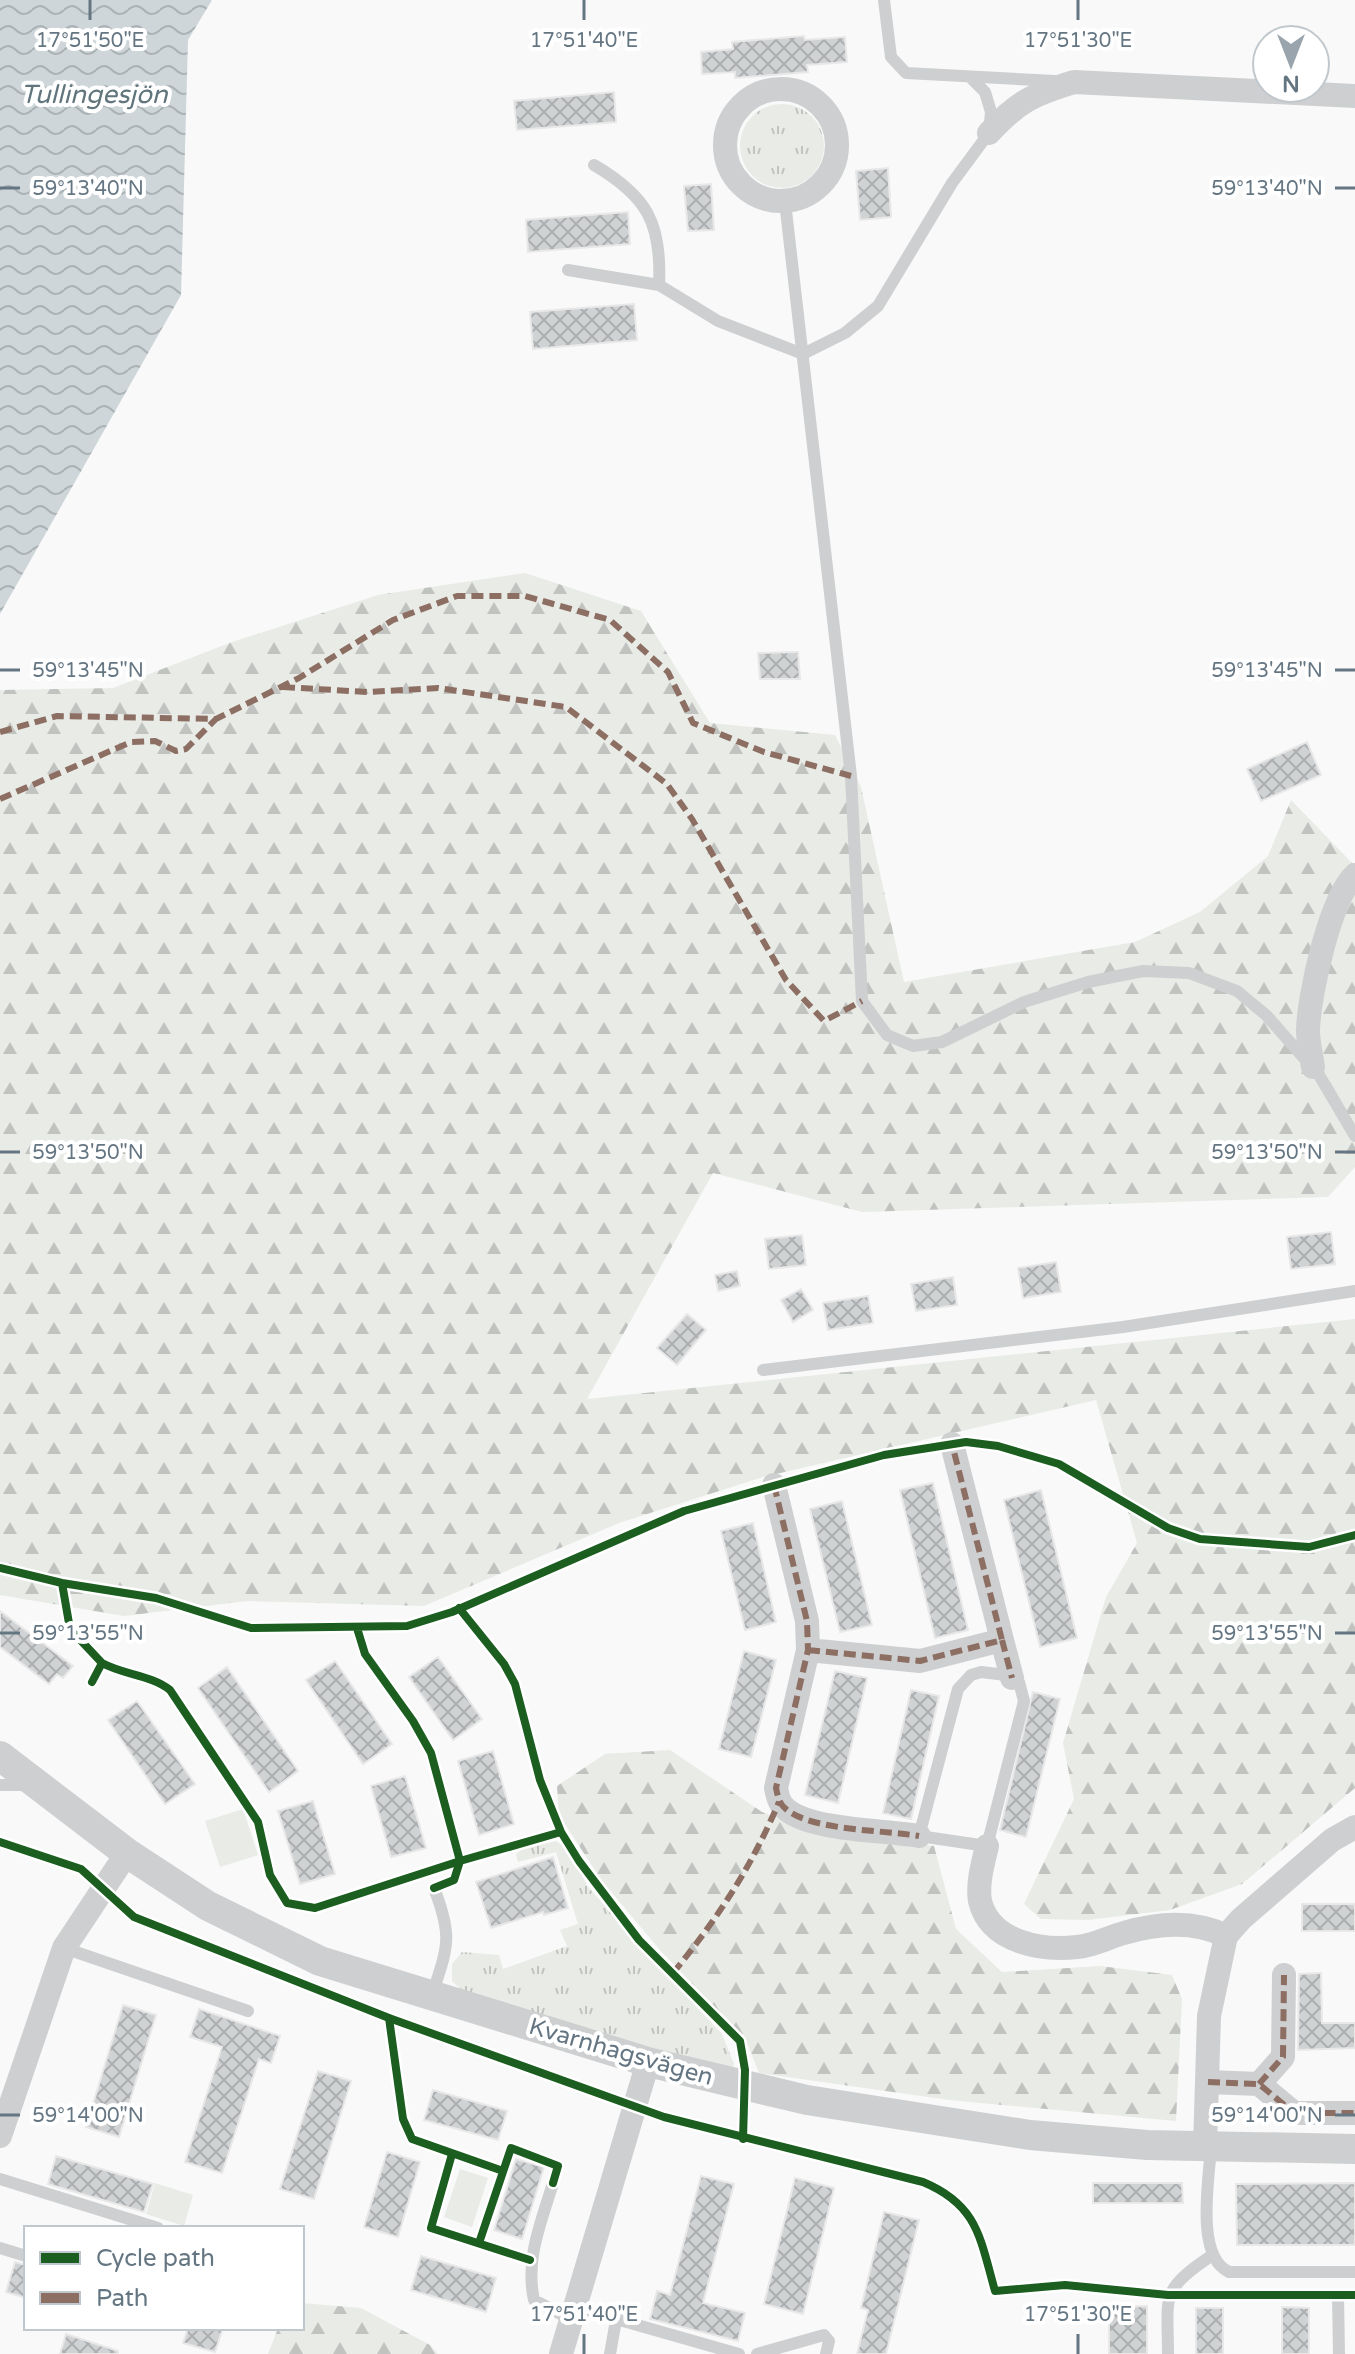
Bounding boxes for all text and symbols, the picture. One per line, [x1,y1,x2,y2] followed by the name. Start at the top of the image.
[1251,24,1331,104] north arrow
[36,29,144,53] text: 17°51'50"E
[530,29,638,53] text: 17°51'40"E
[1024,29,1132,53] text: 17°51'30"E
[1282,70,1300,96] text: N
[20,79,169,110] water label: Tullingesjön
[32,177,144,201] text: 59°13'40"N
[1211,177,1323,201] text: 59°13'40"N
[32,659,144,683] text: 59°13'45"N
[1211,659,1323,683] text: 59°13'45"N
[32,1141,144,1165] text: 59°13'50"N
[1211,1141,1323,1165] text: 59°13'50"N
[32,1622,144,1646] text: 59°13'55"N
[1211,1622,1323,1646] text: 59°13'55"N
[526,2012,716,2092] street label: Kvarnhagsvägen
[32,2104,144,2128] text: 59°14'00"N
[1211,2104,1323,2128] text: 59°14'00"N
[24,2226,304,2330] legend
[96,2244,215,2273] text: Cycle path
[96,2284,149,2313] text: Path
[530,2303,638,2327] text: 17°51'40"E
[1024,2303,1132,2327] text: 17°51'30"E

